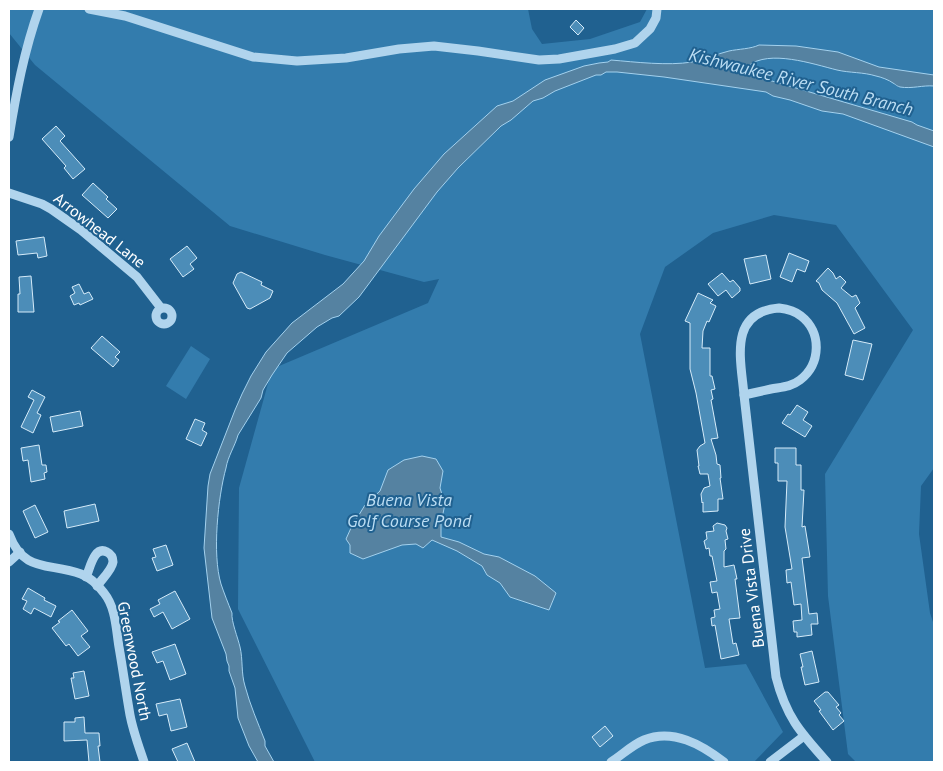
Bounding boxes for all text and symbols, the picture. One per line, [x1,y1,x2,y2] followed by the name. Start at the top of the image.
[687,42,916,121] water label: Kishwaukee River South Branch
[50,188,150,272] street label: Arrowhead Lane
[347,488,472,532] water label: Buena Vista Golf Course Pond
[734,527,768,649] street label: Buena Vista Drive
[114,600,156,722] street label: Greenwood North

